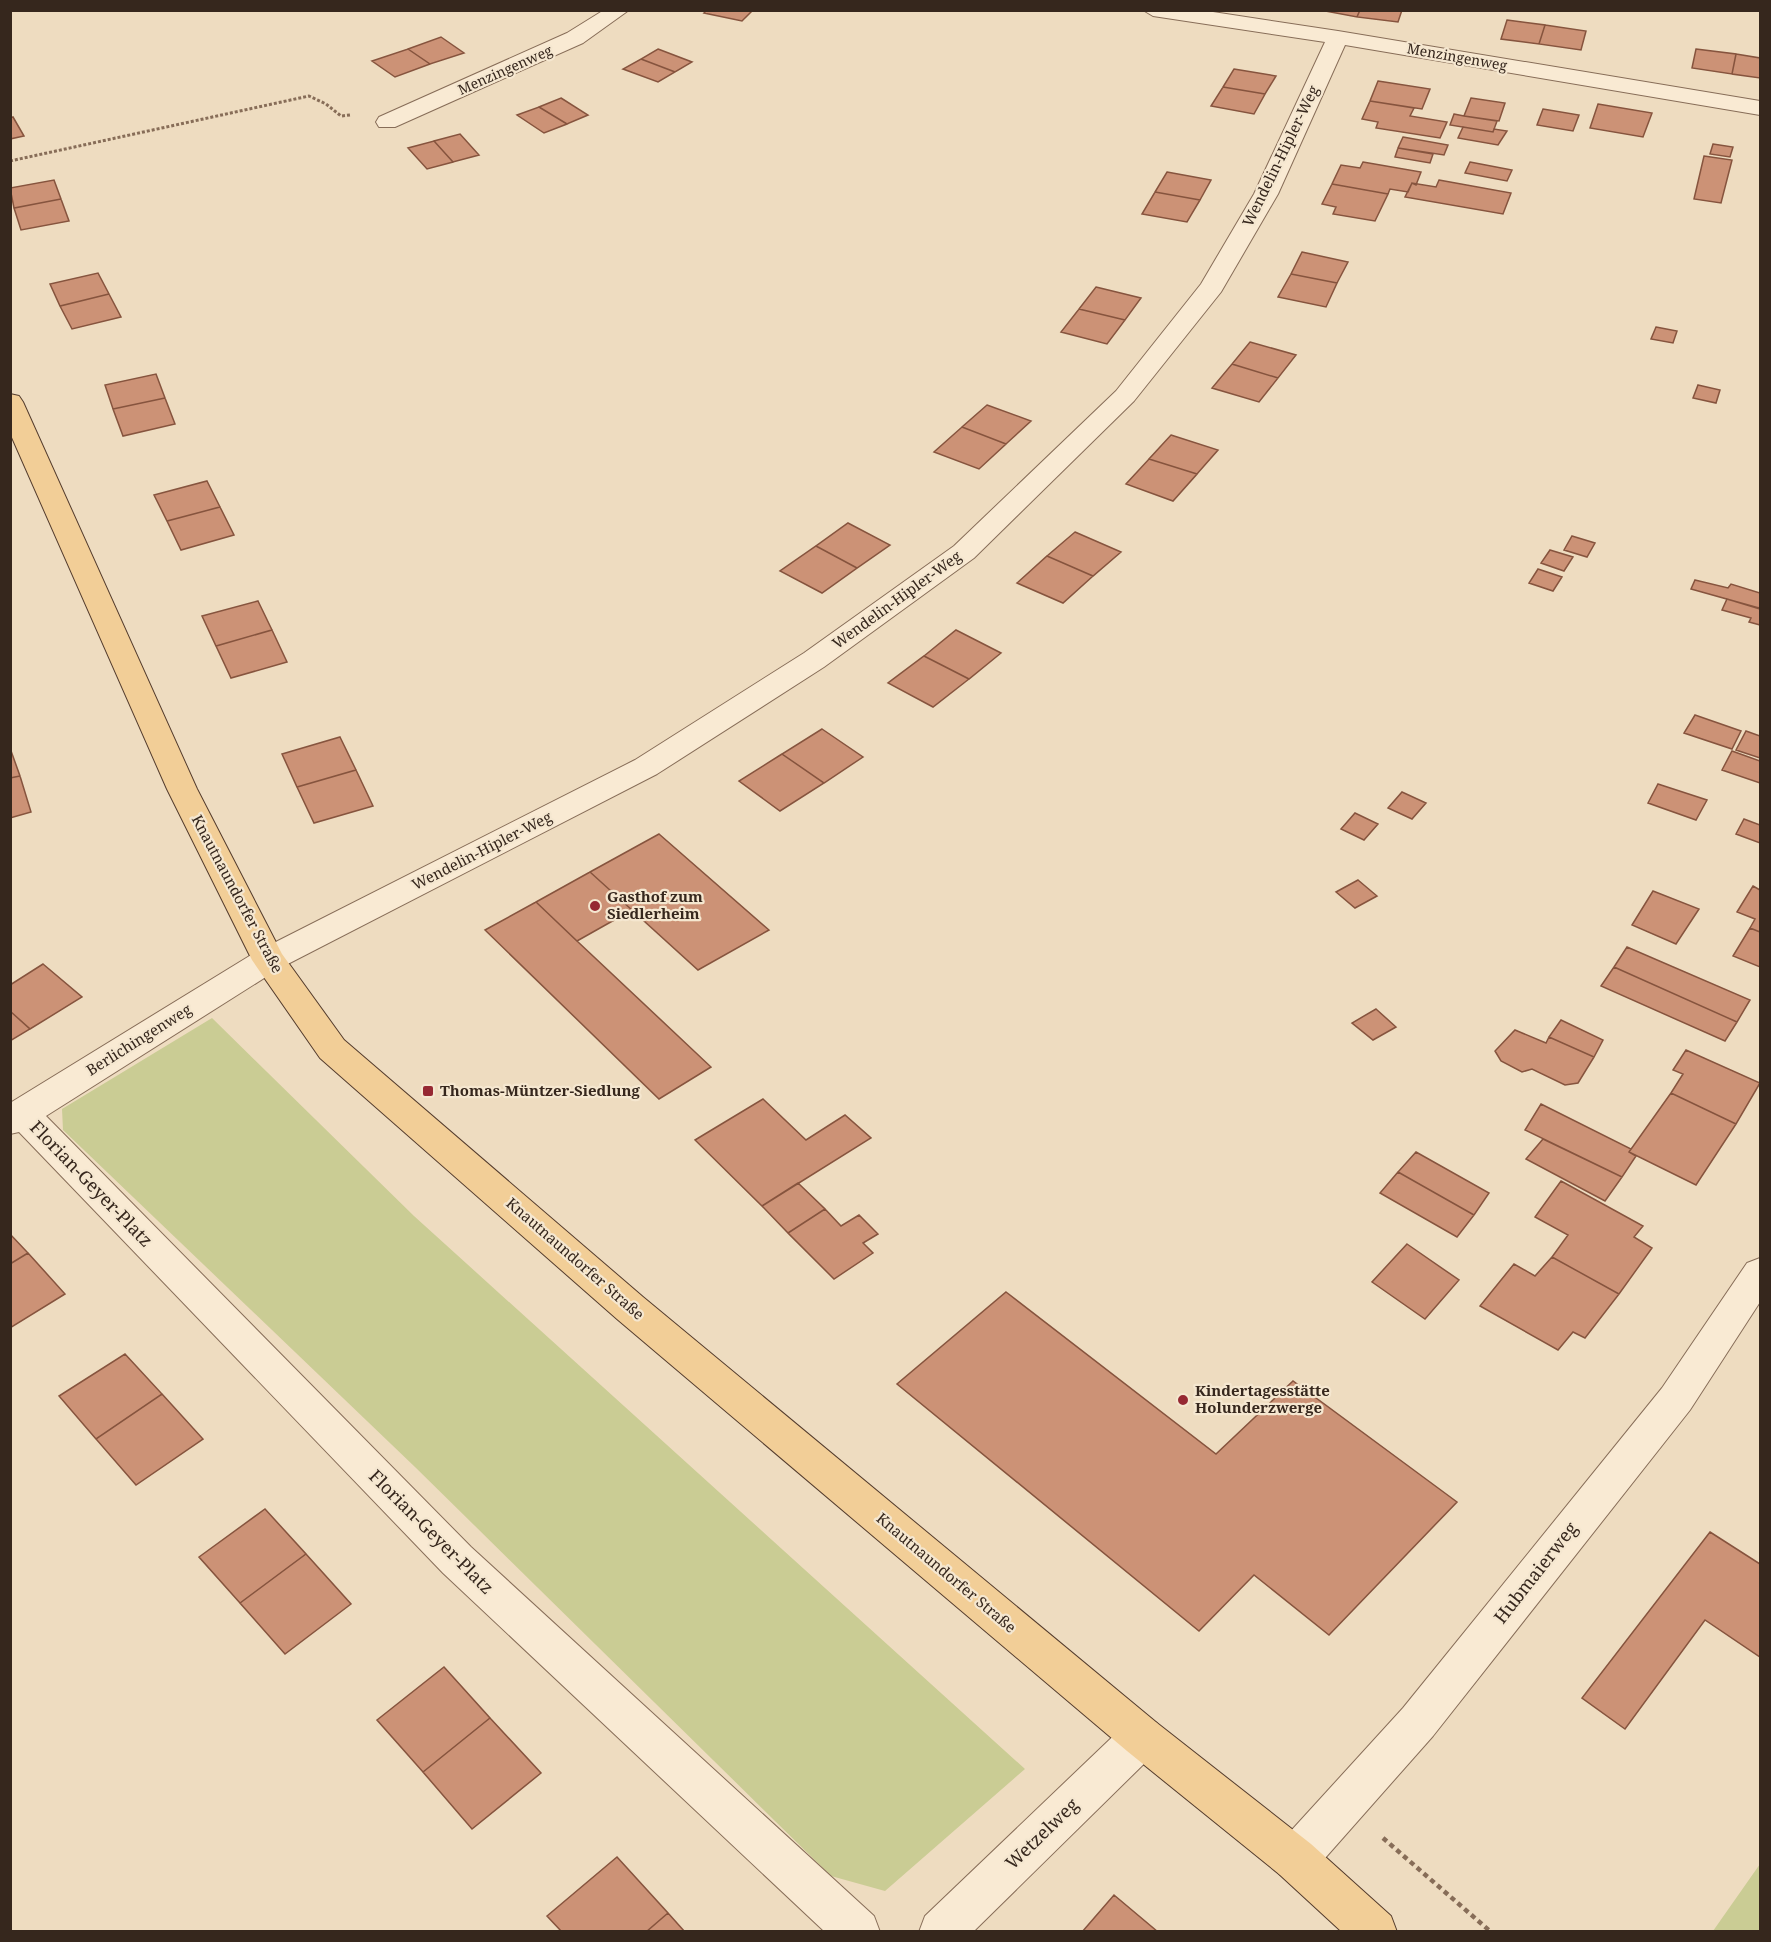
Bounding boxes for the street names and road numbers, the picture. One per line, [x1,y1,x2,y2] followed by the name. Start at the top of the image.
[1405,38,1509,75] street label: Menzingenweg
[455,40,555,99] street label: Menzingenweg
[1237,82,1323,229] street label: Wendelin-Hipler-Weg
[828,546,965,653] street label: Wendelin-Hipler-Weg
[408,806,555,894] street label: Wendelin-Hipler-Weg
[188,811,288,976] street label: Knautnaundorfer Straße
[82,999,195,1080] street label: Berlichingenweg
[25,1115,158,1252] street label: Florian-Geyer-Platz
[502,1193,649,1324] street label: Knautnaundorfer Straße
[364,1464,499,1599] street label: Florian-Geyer-Platz
[873,1508,1021,1637] street label: Knautnaundorfer Straße
[1488,1516,1583,1628] street label: Hubmaierweg
[1000,1792,1083,1874] street label: Wetzelweg

